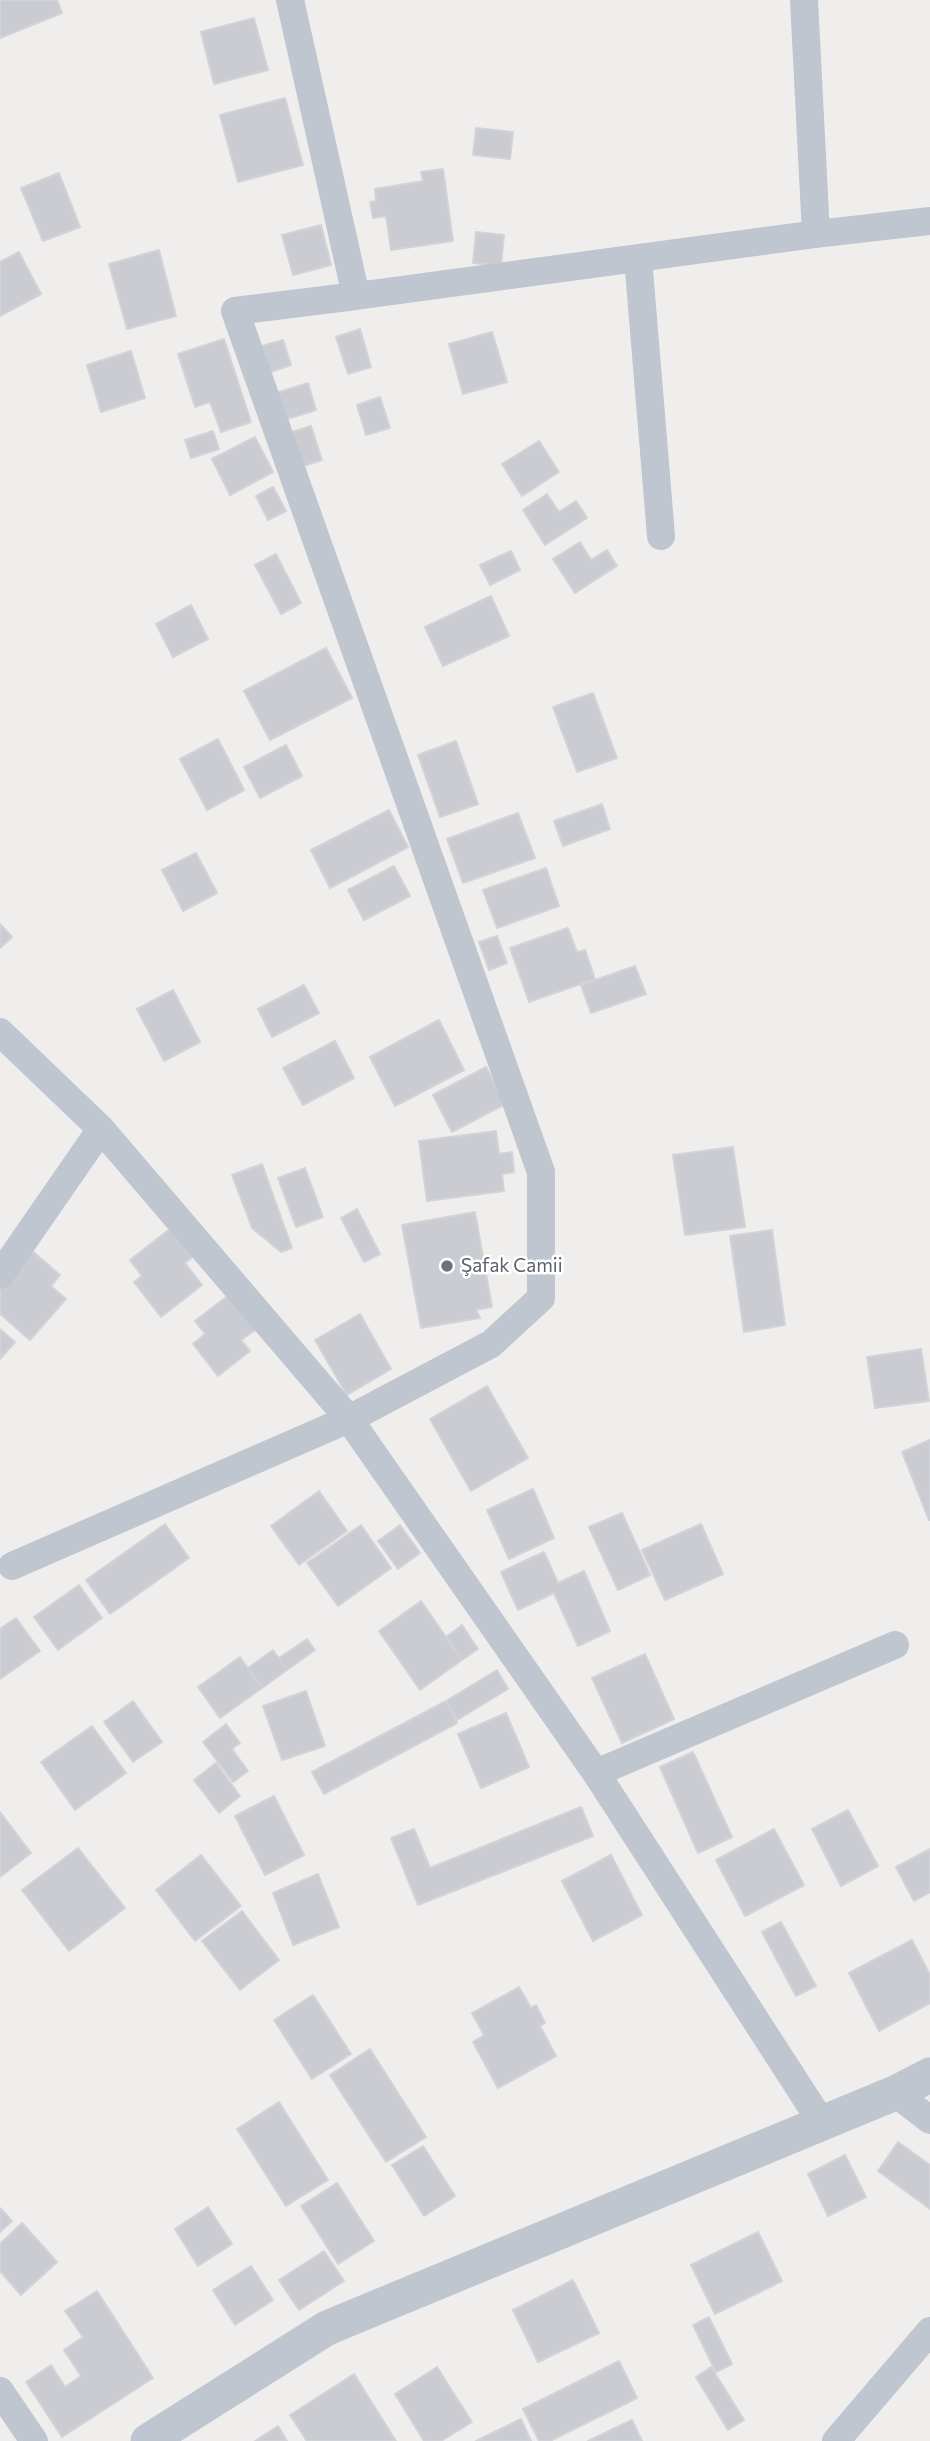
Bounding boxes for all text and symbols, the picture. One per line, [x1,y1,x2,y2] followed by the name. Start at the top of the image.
[461,1255,563,1277] place label: Şafak Camii
[439,1258,455,1274] marker: Şafak Camii

